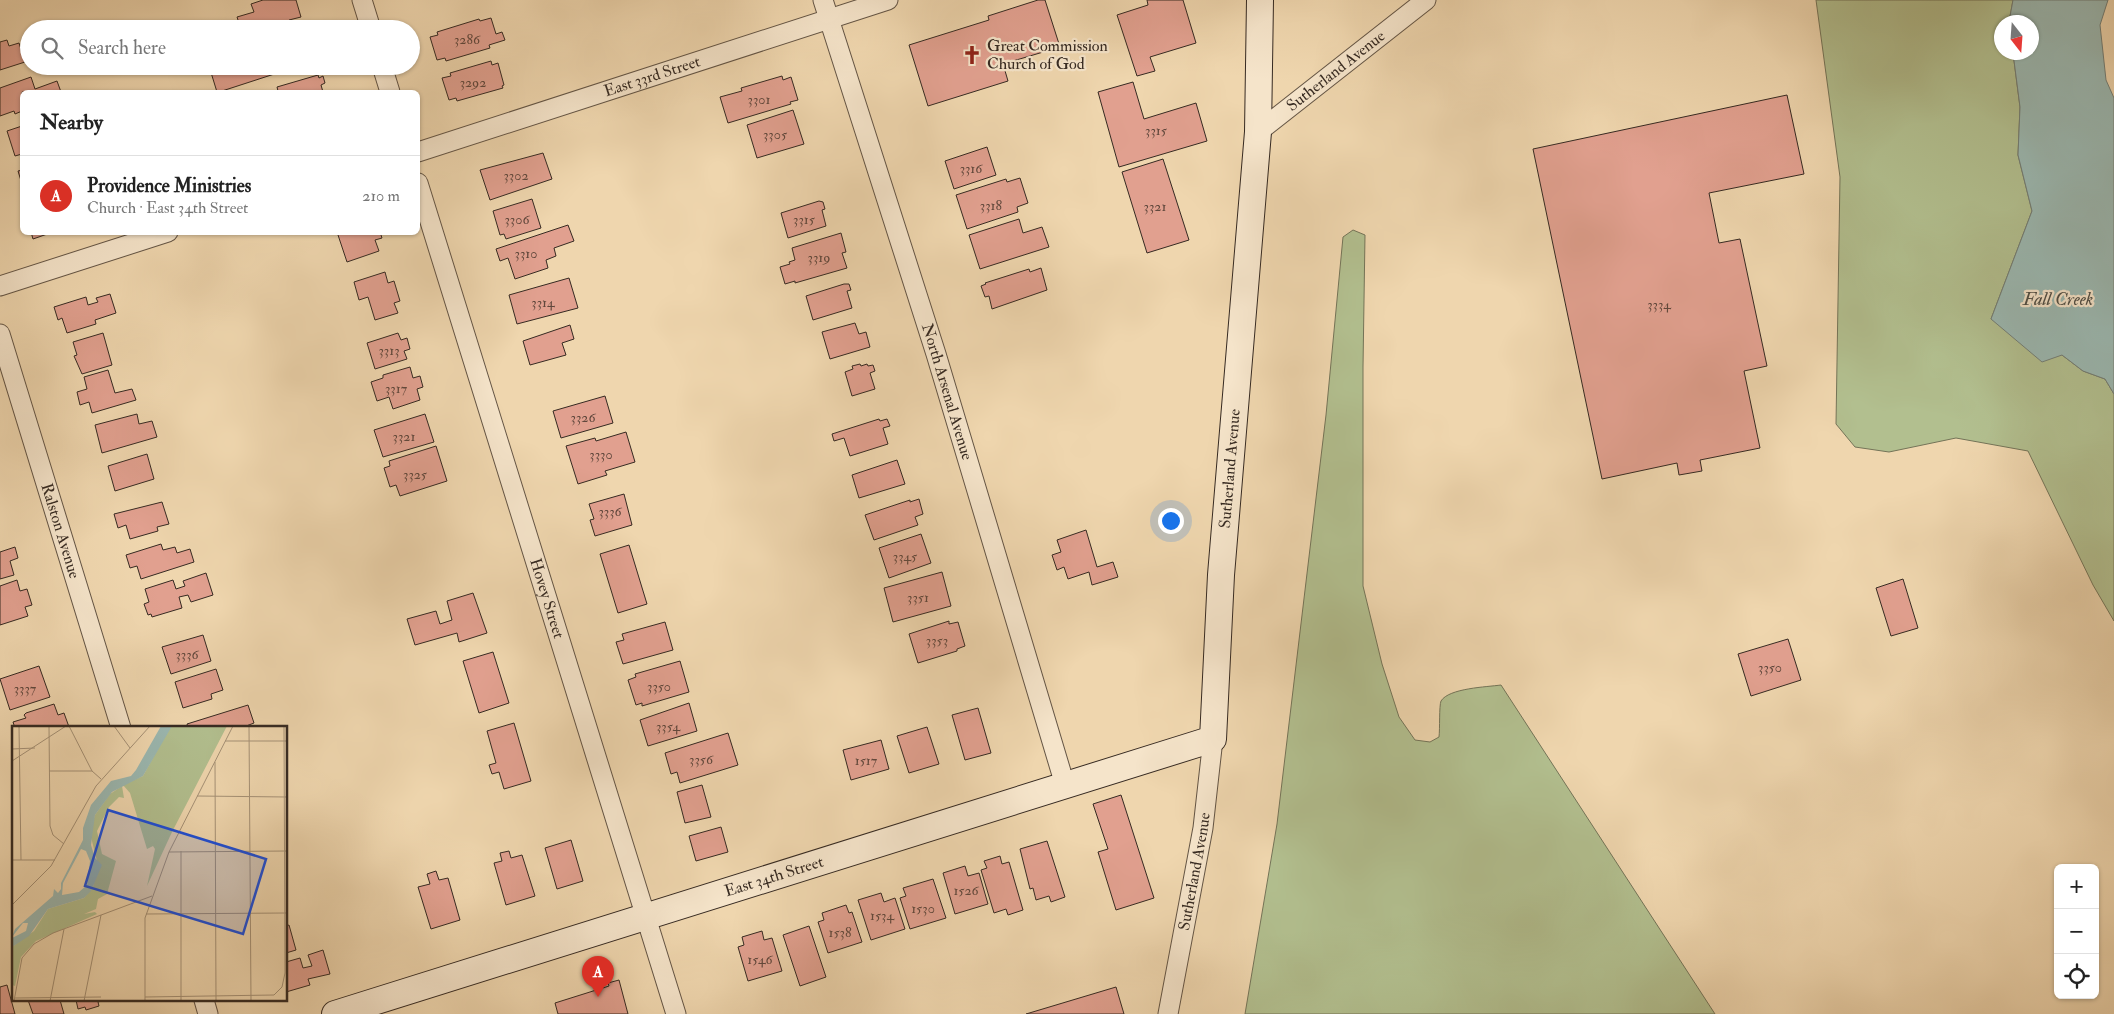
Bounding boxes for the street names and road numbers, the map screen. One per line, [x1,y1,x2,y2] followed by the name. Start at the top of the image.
[1283,26,1389,116] street label: Sutherland Avenue
[601,51,703,101] street label: East 33rd Street
[917,321,977,463] street label: North Arsenal Avenue
[1215,408,1245,529] street label: Sutherland Avenue
[36,481,85,581] street label: Ralston Avenue
[525,556,569,641] street label: Hovey Street
[1174,811,1215,932] street label: Sutherland Avenue
[722,852,826,901] street label: East 34th Street

